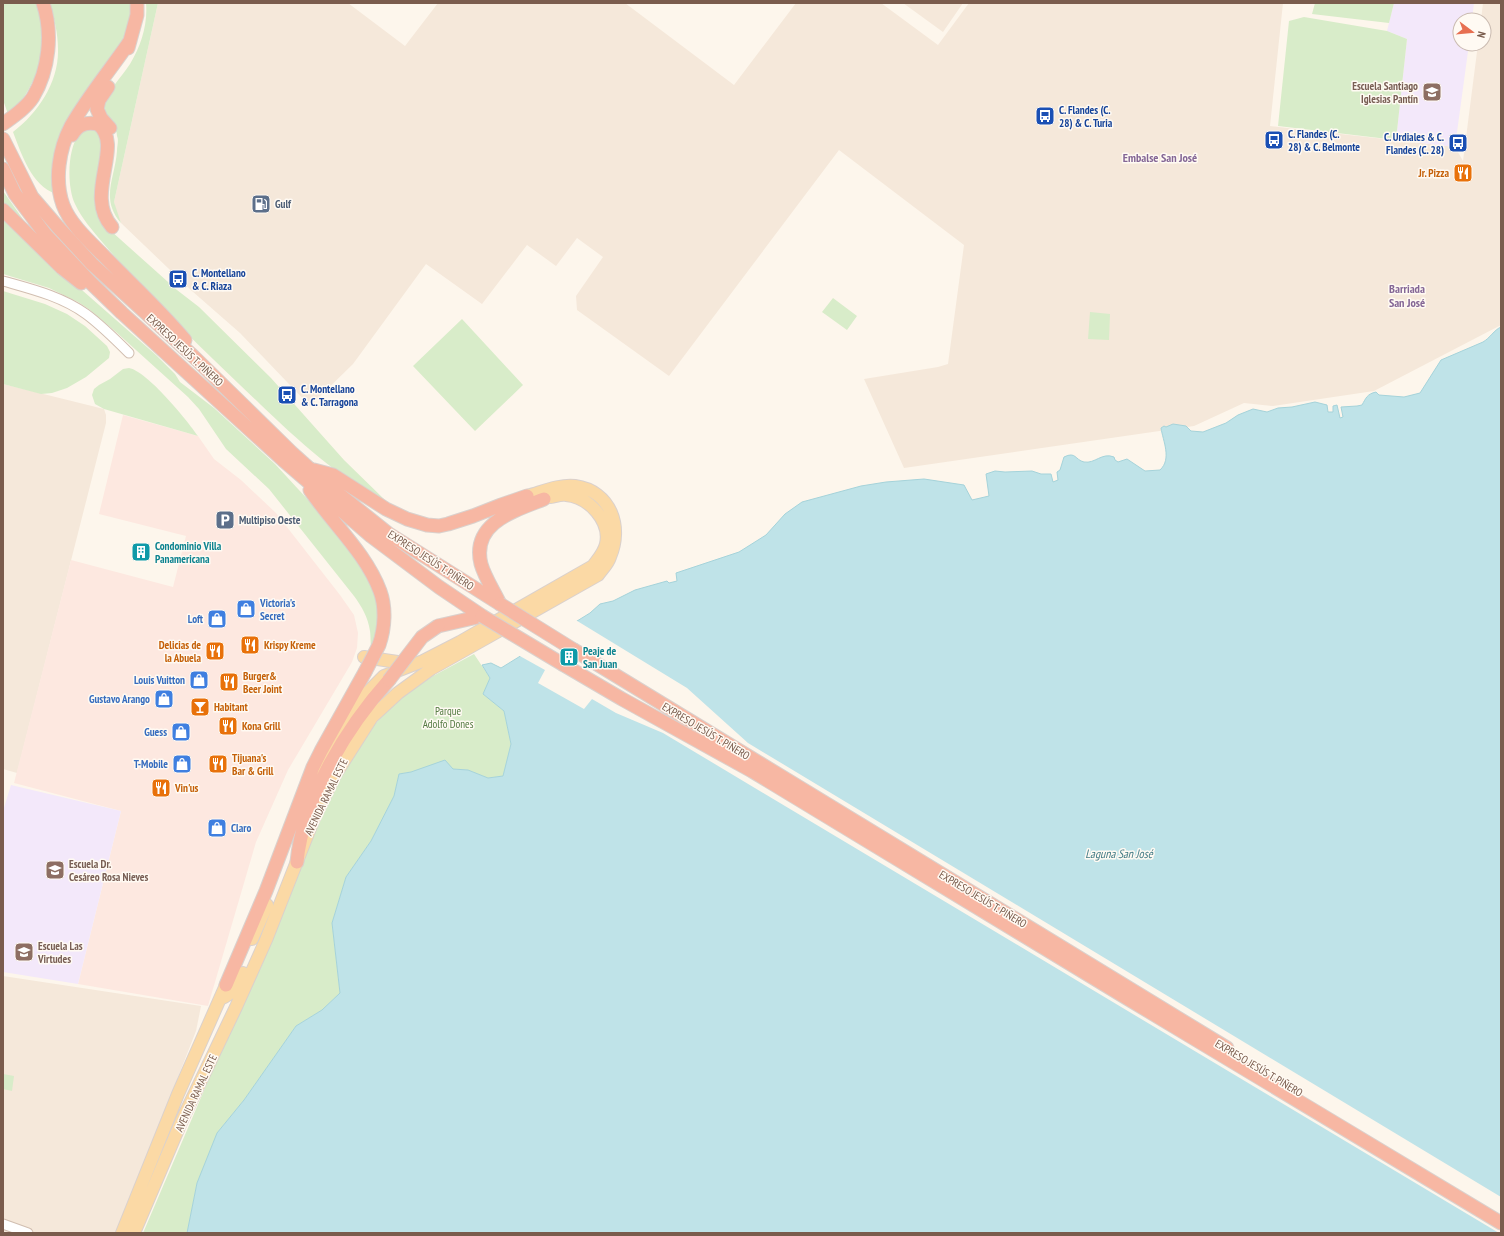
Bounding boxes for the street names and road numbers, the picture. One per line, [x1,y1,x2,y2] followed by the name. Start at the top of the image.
[144,311,226,389] street label: EXPRESO JESÚS T. PIÑERO
[385,527,477,593] street label: EXPRESO JESÚS T. PIÑERO
[660,699,752,763] street label: EXPRESO JESÚS T. PIÑERO
[301,756,351,838] street label: AVENIDA RAMAL ESTE
[937,867,1029,931] street label: EXPRESO JESÚS T. PIÑERO
[1213,1036,1305,1100] street label: EXPRESO JESÚS T. PIÑERO
[172,1052,220,1134] street label: AVENIDA RAMAL ESTE

